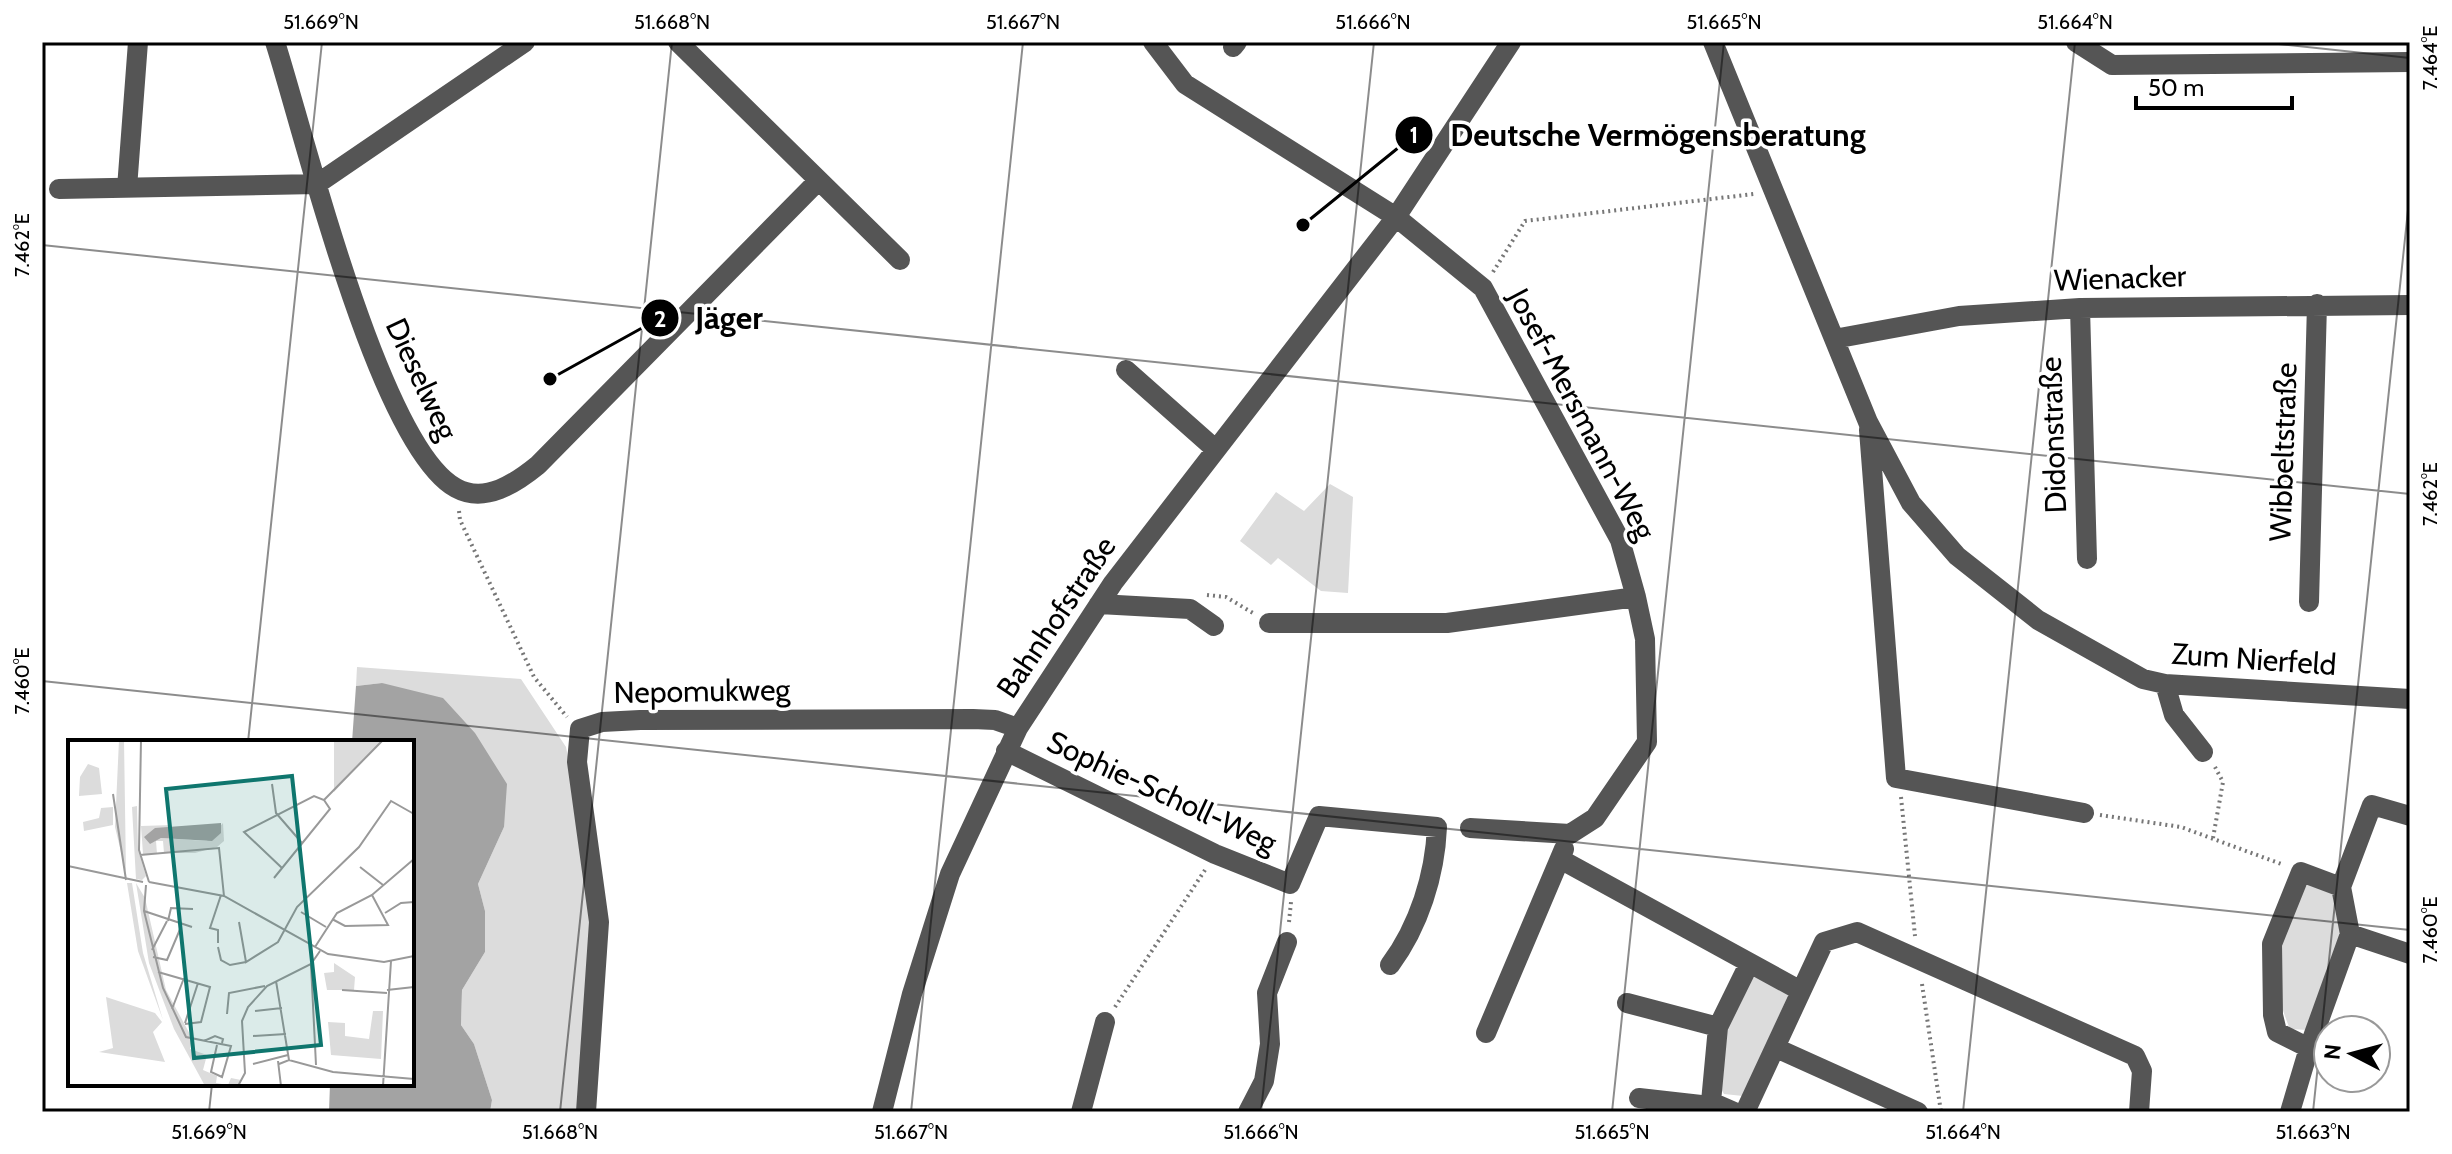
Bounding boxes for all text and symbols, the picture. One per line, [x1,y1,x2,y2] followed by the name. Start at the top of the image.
[283,10,359,34] text: 51.669°N
[634,10,710,34] text: 51.668°N
[986,10,1060,34] text: 51.667°N
[1335,10,1411,34] text: 51.666°N
[1687,10,1761,34] text: 51.665°N
[2037,10,2113,34] text: 51.664°N
[2418,26,2442,90] text: 7.464°E
[2136,60,2292,110] scale bar
[2148,73,2204,102] text: 50 m
[1394,107,1881,163] callout: Deutsche Vermögensberatung
[1450,115,1866,154] text: Deutsche Vermögensberatung
[1410,120,1418,149] text: 1
[10,213,34,277] text: 7.462°E
[2053,257,2187,299] street label: Wienacker
[1500,281,1664,547] street label: Josef-Mersmann-Weg
[640,290,779,346] callout: Jäger
[694,298,763,337] text: Jäger
[654,304,666,333] text: 2
[378,312,467,447] street label: Dieselweg
[2032,356,2074,514] street label: Didonstraße
[2261,362,2305,542] street label: Wibbeltstraße
[2418,462,2442,526] text: 7.462°E
[988,529,1124,705] street label: Bahnhofstraße
[2170,635,2338,683] street label: Zum Nierfeld
[10,647,34,715] text: 7.460°E
[613,671,792,711] street label: Nepomukweg
[1041,723,1284,862] street label: Sophie-Scholl-Weg
[68,740,414,1086] inset map
[2418,896,2442,964] text: 7.460°E
[2312,1014,2392,1094] north arrow
[2318,1043,2347,1061] text: N
[171,1120,247,1144] text: 51.669°N
[522,1120,598,1144] text: 51.668°N
[874,1120,948,1144] text: 51.667°N
[1223,1120,1299,1144] text: 51.666°N
[1575,1120,1649,1144] text: 51.665°N
[1925,1120,2001,1144] text: 51.664°N
[2276,1120,2350,1144] text: 51.663°N

